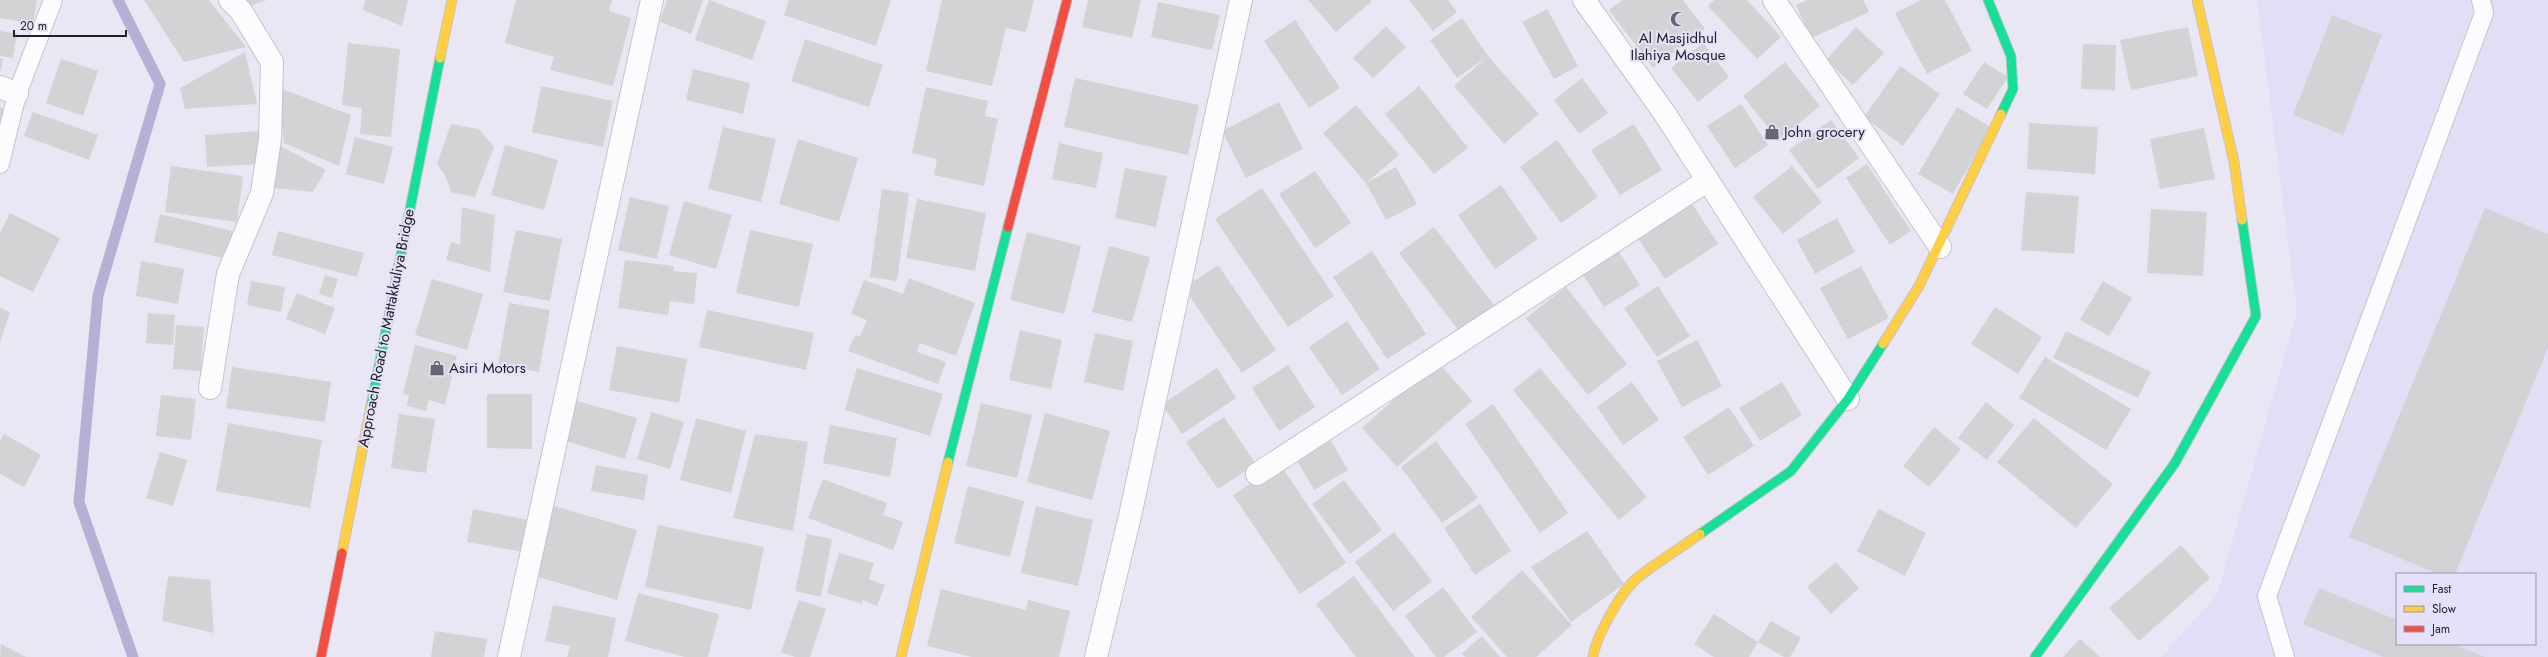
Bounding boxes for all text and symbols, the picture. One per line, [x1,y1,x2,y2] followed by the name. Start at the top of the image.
[1669,10,1687,28] mosque icon: Al Masjidhul Ilahiya Mosque
[14,12,126,38] scale bar
[20,17,47,35] text: 20 m
[1631,27,1726,66] place label: Al Masjidhul Ilahiya Mosque
[1782,121,1865,143] place label: John grocery
[1763,123,1781,141] shop icon: John grocery
[352,207,420,449] street label: Approach Road to Mattakkuliya Bridge
[449,357,526,379] place label: Asiri Motors
[428,359,446,377] shop icon: Asiri Motors
[2396,573,2536,645] legend
[2432,580,2451,598] text: Fast
[2432,600,2457,618] text: Slow
[2430,620,2450,638] text: Jam

